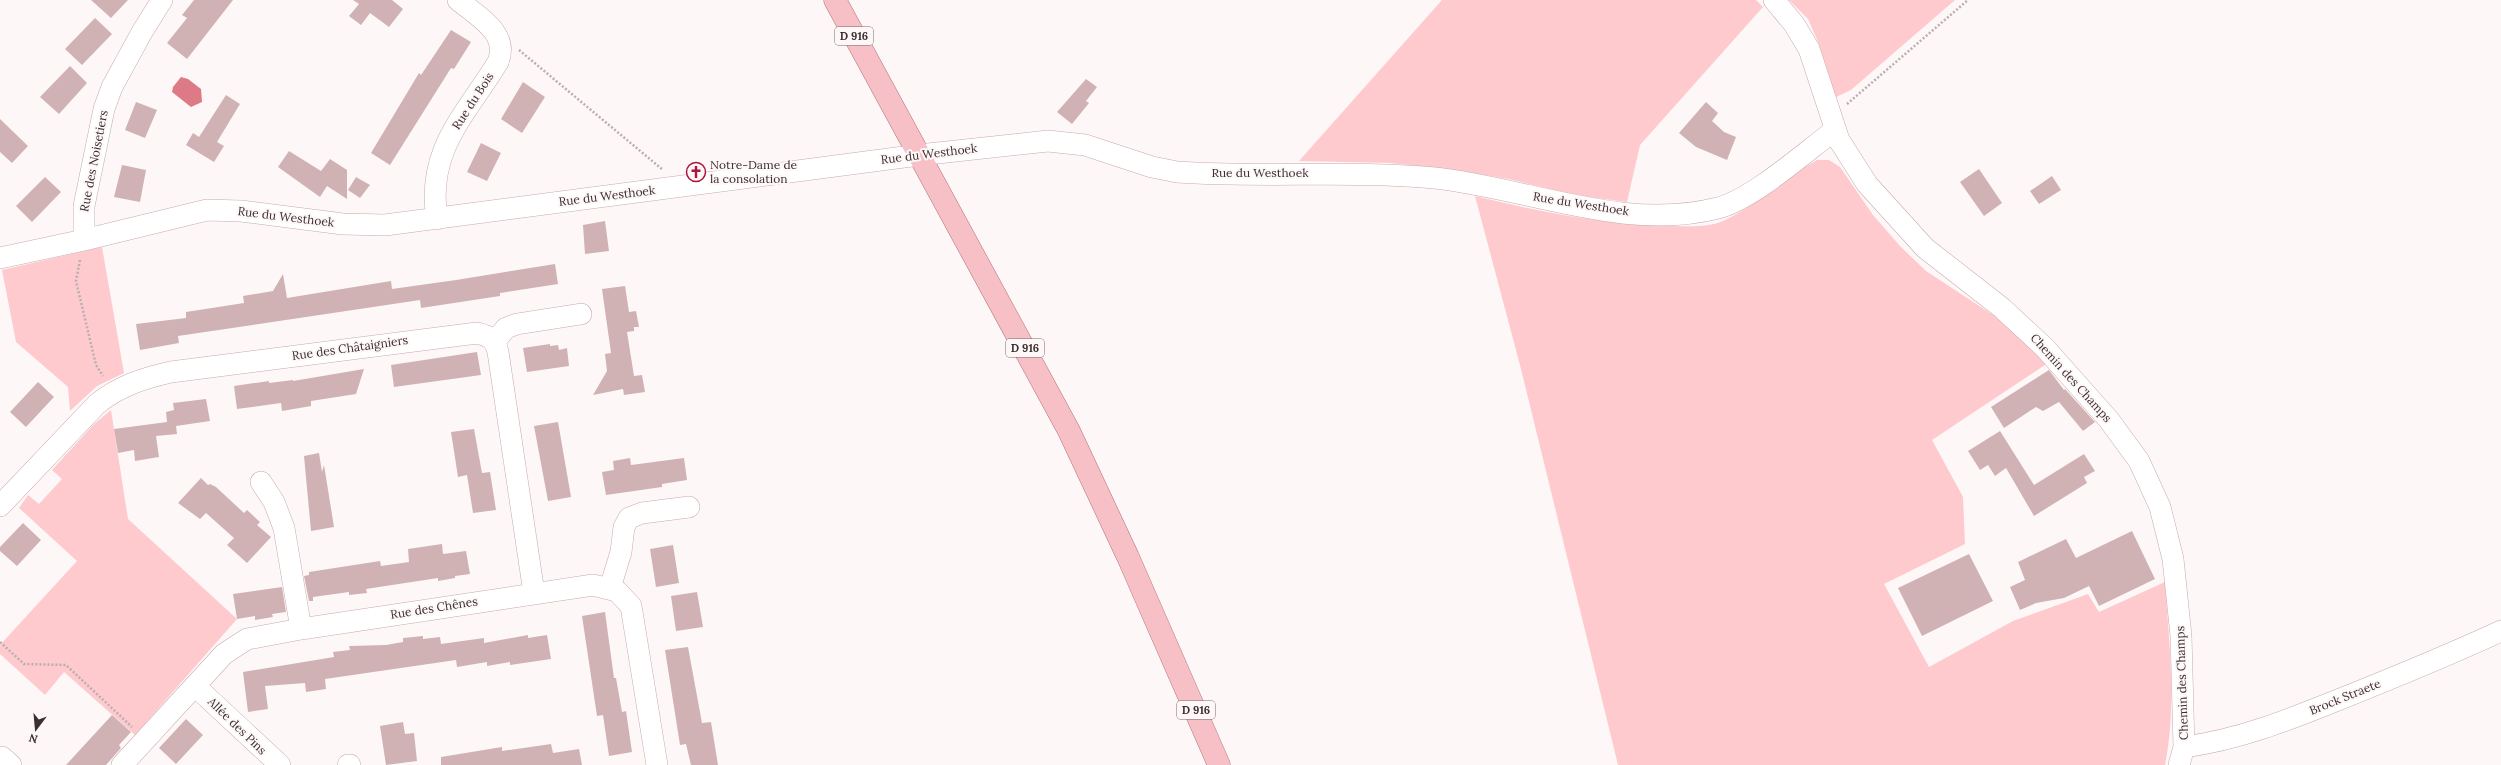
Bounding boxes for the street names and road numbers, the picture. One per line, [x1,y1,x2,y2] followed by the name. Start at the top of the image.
[835,27,873,45] road number: D 916
[449,69,497,132] street label: Rue du Bois
[76,108,111,213] street label: Rue des Noisetiers
[880,140,979,167] street label: Rue du Westhoek
[1211,165,1309,180] street label: Rue du Westhoek
[558,182,657,209] street label: Rue du Westhoek
[1532,188,1631,219] street label: Rue du Westhoek
[237,203,336,230] street label: Rue du Westhoek
[2028,330,2115,425] street label: Chemin des Champs
[291,332,409,363] street label: Rue des Châtaigniers
[1006,339,1044,357] road number: D 916
[389,593,479,622] street label: Rue des Chênes
[2172,625,2191,740] street label: Chemin des Champs
[2307,675,2383,718] street label: Brock Straete
[204,693,270,758] street label: Allée des Pins
[1177,701,1215,719] road number: D 916

